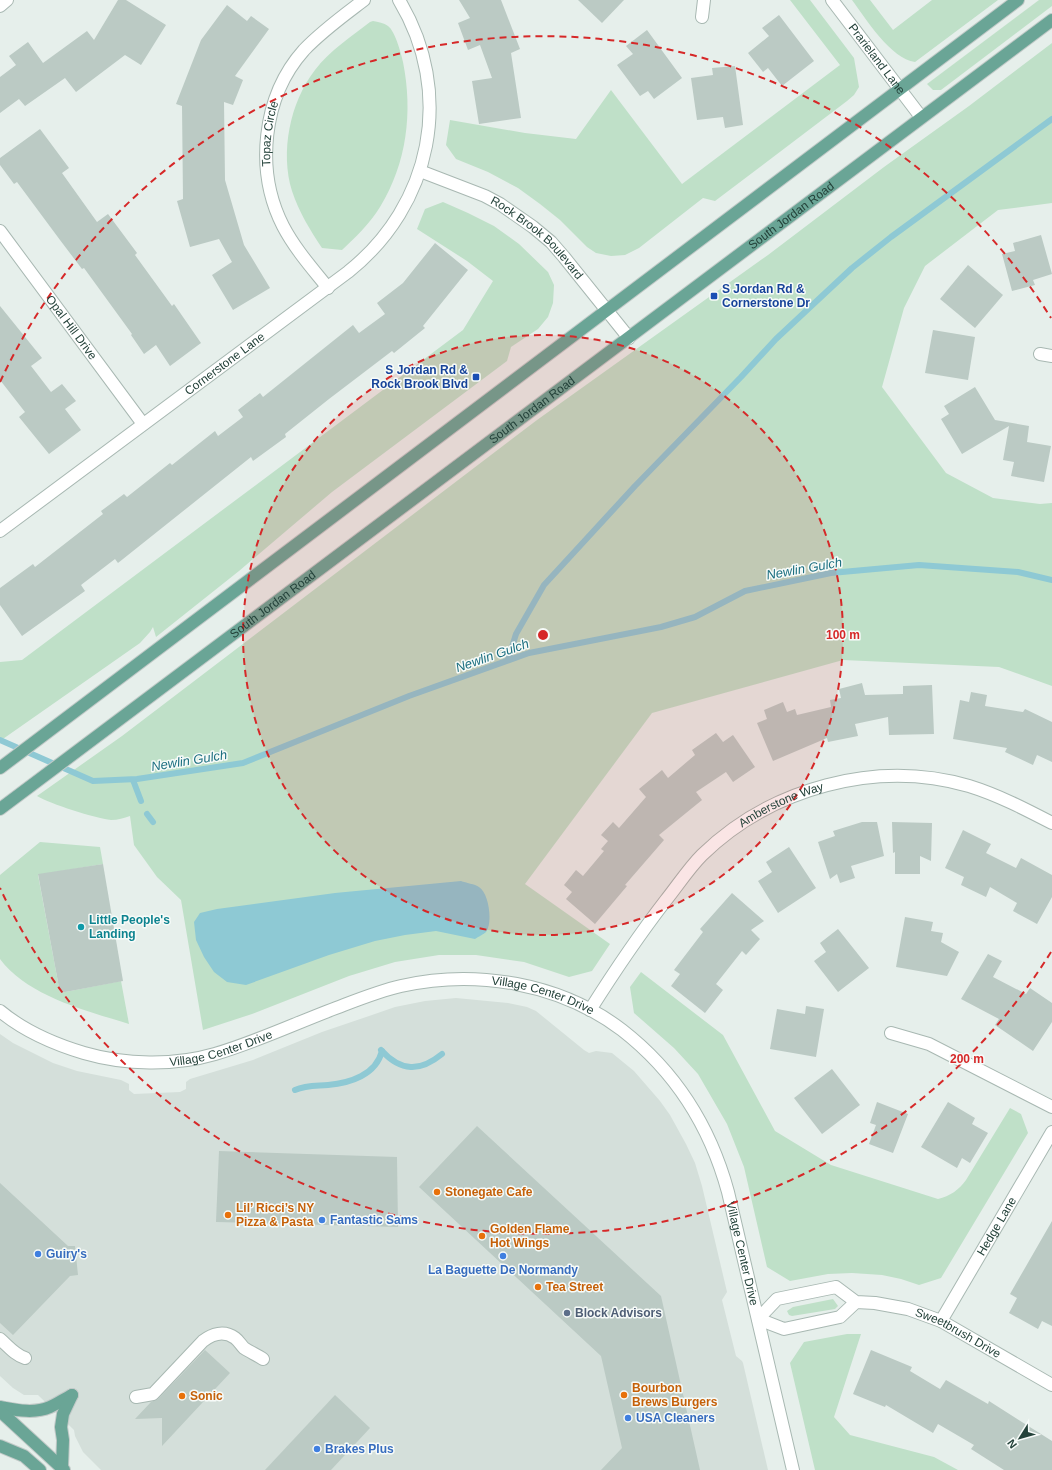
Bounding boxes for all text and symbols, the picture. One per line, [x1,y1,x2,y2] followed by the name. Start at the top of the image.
[846,21,908,97] street label: Prarieland Lane
[259,99,281,167] street label: Topaz Circle
[746,179,837,252] street label: South Jordan Road
[488,193,586,282] street label: Rock Brook Boulevard
[722,282,810,310] place label: S Jordan Rd & Cornerstone Dr
[709,291,719,301] marker: S Jordan Rd & Cornerstone Dr
[43,292,100,363] street label: Opal Hill Drive
[182,329,268,398] street label: Cornerstone Lane
[371,363,468,391] place label: S Jordan Rd & Rock Brook Blvd
[471,372,481,382] marker: S Jordan Rd & Rock Brook Blvd
[486,373,578,447] street label: South Jordan Road
[765,554,843,583] water label: Newlin Gulch
[227,568,318,641] street label: South Jordan Road
[536,628,550,642] centre of rings
[826,628,860,642] text: 100 m
[454,636,531,675] water label: Newlin Gulch
[150,747,228,774] water label: Newlin Gulch
[736,779,825,830] street label: Amberstone Way
[89,913,170,941] place label: Little People's Landing
[76,922,86,932] marker: Little People's Landing
[491,973,597,1018] street label: Village Center Drive
[169,1027,275,1069] street label: Village Center Drive
[950,1052,984,1066] text: 200 m
[445,1185,533,1199] place label: Stonegate Cafe
[432,1187,442,1197] marker: Stonegate Cafe
[974,1194,1019,1258] street label: Hedge Lane
[723,1200,761,1307] street label: Village Center Drive
[236,1201,314,1229] place label: Lil’ Ricci’s NY Pizza & Pasta
[223,1210,233,1220] marker: Lil’ Ricci’s NY Pizza & Pasta
[330,1213,418,1227] place label: Fantastic Sams
[317,1215,327,1225] marker: Fantastic Sams
[490,1222,570,1250] place label: Golden Flame Hot Wings
[477,1231,487,1241] marker: Golden Flame Hot Wings
[46,1247,87,1261] place label: Guiry's
[33,1249,43,1259] marker: Guiry's
[498,1251,508,1261] marker: La Baguette De Normandy
[428,1263,578,1277] place label: La Baguette De Normandy
[546,1280,603,1294] place label: Tea Street
[533,1282,543,1292] marker: Tea Street
[913,1305,1004,1361] street label: Sweetbrush Drive
[575,1306,662,1320] place label: Block Advisors
[562,1308,572,1318] marker: Block Advisors
[632,1381,718,1409] place label: Bourbon Brews Burgers
[190,1389,223,1403] place label: Sonic
[619,1390,629,1400] marker: Bourbon Brews Burgers
[177,1391,187,1401] marker: Sonic
[636,1411,715,1425] place label: USA Cleaners
[623,1413,633,1423] marker: USA Cleaners
[1000,1418,1040,1458] north arrow
[1005,1437,1019,1451] text: N
[325,1442,394,1456] place label: Brakes Plus
[312,1444,322,1454] marker: Brakes Plus

